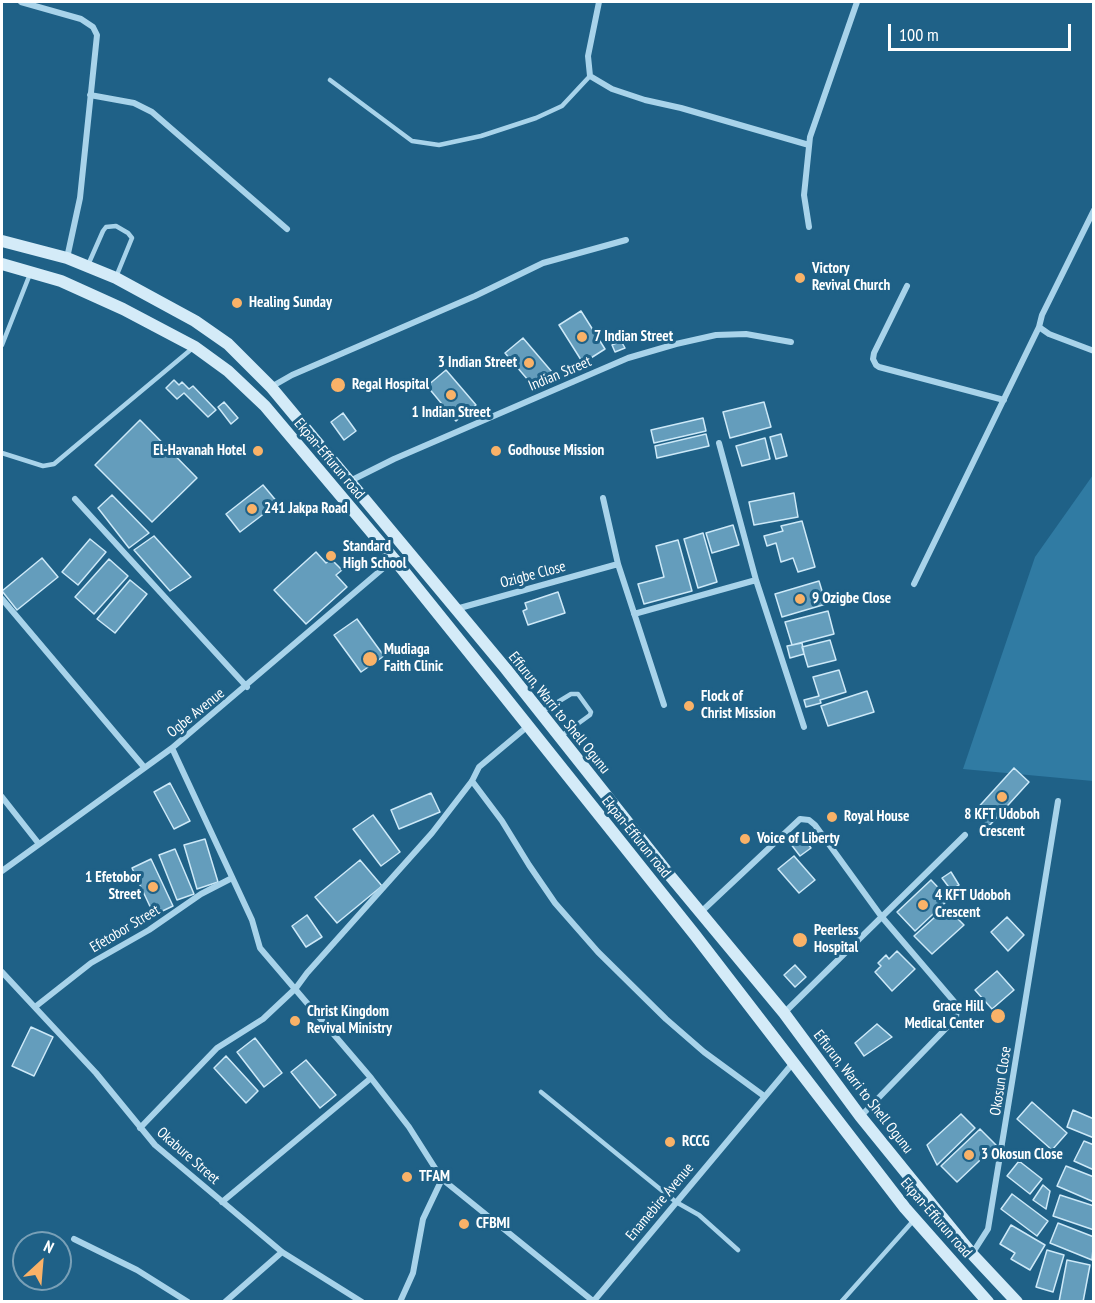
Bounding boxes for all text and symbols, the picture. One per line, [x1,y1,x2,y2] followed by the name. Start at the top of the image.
[891,12,1074,50] scale bar
[899,23,939,46] text: 100 m
[812,260,890,295] place label: Victory Revival Church
[793,271,807,285] marker: Victory Revival Church
[249,294,332,312] place label: Healing Sunday
[230,296,244,310] marker: Healing Sunday
[594,328,673,346] place label: 7 Indian Street
[575,330,589,344] marker: 7 Indian Street
[526,353,594,395] street label: Indian Street
[438,354,517,372] place label: 3 Indian Street
[522,356,536,370] marker: 3 Indian Street
[329,376,347,394] marker: Regal Hospital
[352,376,429,394] place label: Regal Hospital
[444,388,458,402] marker: 1 Indian Street
[411,404,491,422] place label: 1 Indian Street
[290,415,368,503] street label: Ekpan-Effurun road
[153,442,246,460] place label: El-Havanah Hotel
[508,442,604,460] place label: Godhouse Mission
[251,444,265,458] marker: El-Havanah Hotel
[489,444,503,458] marker: Godhouse Mission
[264,500,348,518] place label: 241 Jakpa Road
[245,502,259,516] marker: 241 Jakpa Road
[343,538,406,573] place label: Standard High School
[324,549,338,563] marker: Standard High School
[498,558,568,592] street label: Ozigbe Close
[812,590,891,608] place label: 9 Ozigbe Close
[793,592,807,606] marker: 9 Ozigbe Close
[384,641,443,676] place label: Mudiaga Faith Clinic
[504,648,614,778] street label: Effurun, Warri to Shell Ogunu
[361,650,379,668] marker: Mudiaga Faith Clinic
[164,684,228,742] street label: Ogbe Avenue
[701,688,776,723] place label: Flock of Christ Mission
[682,699,696,713] marker: Flock of Christ Mission
[995,790,1009,804] marker: 8 KFT Udoboh Crescent
[598,793,674,881] street label: Ekpan-Effurun road
[964,806,1040,841] place label: 8 KFT Udoboh Crescent
[844,808,909,826] place label: Royal House
[825,810,839,824] marker: Royal House
[757,830,839,848] place label: Voice of Liberty
[738,832,752,846] marker: Voice of Liberty
[85,869,141,904] place label: 1 Efetobor Street
[146,880,160,894] marker: 1 Efetobor Street
[935,887,1011,922] place label: 4 KFT Udoboh Crescent
[916,898,930,912] marker: 4 KFT Udoboh Crescent
[87,901,163,957] street label: Efetobor Street
[814,922,859,957] place label: Peerless Hospital
[791,931,809,949] marker: Peerless Hospital
[905,998,984,1033] place label: Grace Hill Medical Center
[307,1003,392,1038] place label: Christ Kingdom Revival Ministry
[989,1007,1007,1025] marker: Grace Hill Medical Center
[288,1014,302,1028] marker: Christ Kingdom Revival Ministry
[809,1027,917,1157] street label: Effurun, Warri to Shell Ogunu
[987,1045,1015,1117] street label: Okosun Close
[153,1124,223,1188] street label: Okabure Street
[682,1133,710,1151] place label: RCCG
[663,1135,677,1149] marker: RCCG
[981,1146,1063,1164] place label: 3 Okosun Close
[962,1148,976,1162] marker: 3 Okosun Close
[622,1159,698,1245] street label: Enamebire Avenue
[419,1168,450,1186] place label: TFAM
[400,1170,414,1184] marker: TFAM
[896,1174,976,1262] street label: Ekpan-Effurun road
[476,1215,510,1233] place label: CFBMI
[457,1217,471,1231] marker: CFBMI
[12,1231,72,1291] north arrow
[41,1236,57,1257] text: N

